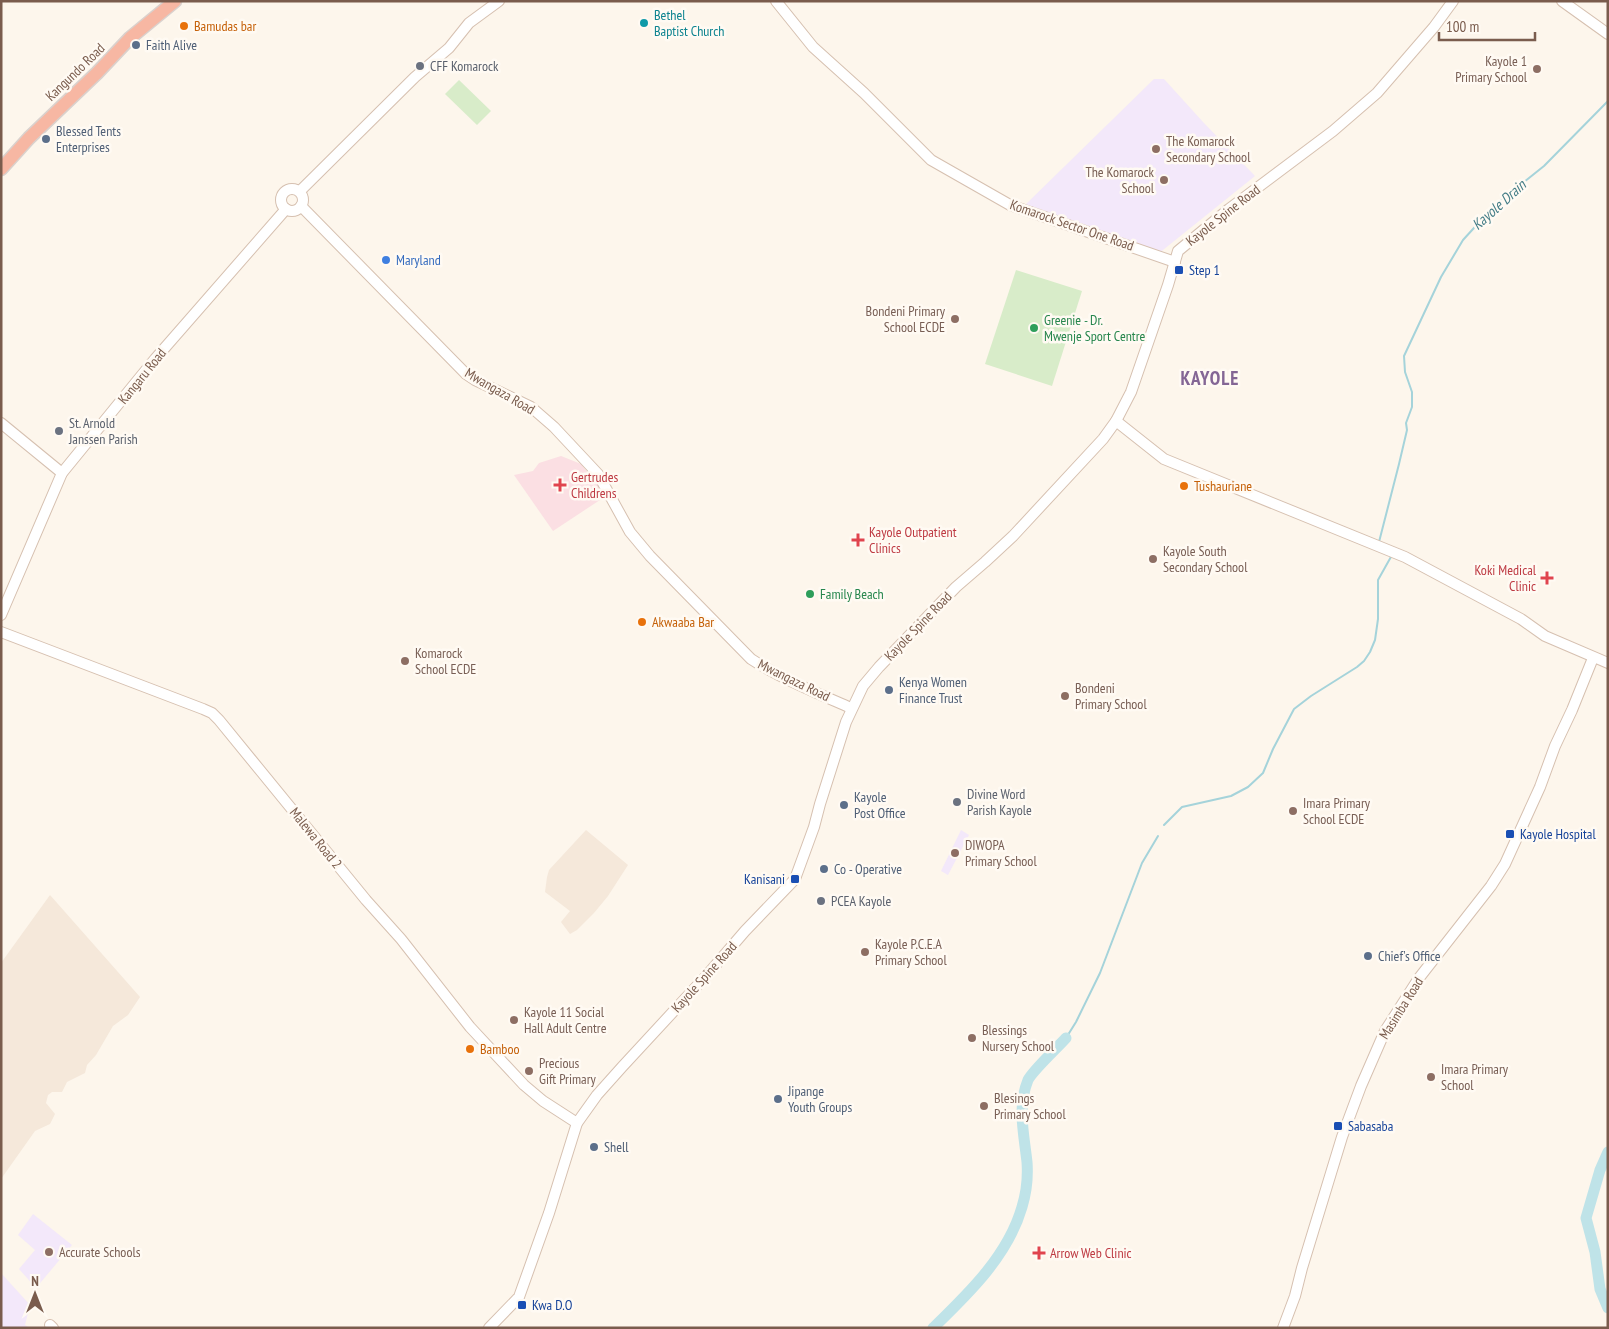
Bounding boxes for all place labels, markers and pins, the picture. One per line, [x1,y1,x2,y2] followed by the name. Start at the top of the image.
[654,6,724,40] place label: Bethel Baptist Church
[194,17,256,35] place label: Bamudas bar
[638,17,650,29] marker: Bethel Baptist Church
[178,20,190,32] marker: Bamudas bar
[146,36,197,54] place label: Faith Alive
[130,39,142,51] marker: Faith Alive
[1455,52,1528,86] place label: Kayole 1 Primary School
[430,57,499,75] place label: CFF Komarock
[414,60,426,72] marker: CFF Komarock
[1531,63,1543,75] marker: Kayole 1 Primary School
[56,122,121,156] place label: Blessed Tents Enterprises
[1166,132,1251,166] place label: The Komarock Secondary School
[40,133,52,145] marker: Blessed Tents Enterprises
[1150,143,1162,155] marker: The Komarock Secondary School
[1085,163,1155,197] place label: The Komarock School
[1158,174,1170,186] marker: The Komarock School
[396,251,441,269] place label: Maryland
[380,254,392,266] marker: Maryland
[1189,261,1220,279] place label: Step 1
[1173,264,1185,276] marker: Step 1
[866,302,946,336] place label: Bondeni Primary School ECDE
[1044,311,1145,345] place label: Greenie - Dr. Mwenje Sport Centre
[949,313,961,325] marker: Bondeni Primary School ECDE
[1028,322,1040,334] marker: Greenie - Dr. Mwenje Sport Centre
[68,414,138,448] place label: St. Arnold Janssen Parish
[53,425,65,437] marker: St. Arnold Janssen Parish
[571,468,618,502] place label: Gertrudes Childrens
[1194,477,1252,495] place label: Tushauriane
[553,478,567,492] marker: Gertrudes Childrens
[1178,480,1190,492] marker: Tushauriane
[869,523,957,557] place label: Kayole Outpatient Clinics
[851,533,865,547] marker: Kayole Outpatient Clinics
[1163,542,1248,576] place label: Kayole South Secondary School
[1147,553,1159,565] marker: Kayole South Secondary School
[1475,561,1537,595] place label: Koki Medical Clinic
[1540,571,1554,585] marker: Koki Medical Clinic
[820,585,884,603] place label: Family Beach
[804,588,816,600] marker: Family Beach
[652,613,714,631] place label: Akwaaba Bar
[636,616,648,628] marker: Akwaaba Bar
[415,644,476,678] place label: Komarock School ECDE
[399,655,411,667] marker: Komarock School ECDE
[899,673,967,707] place label: Kenya Women Finance Trust
[1075,679,1147,713] place label: Bondeni Primary School
[883,684,895,696] marker: Kenya Women Finance Trust
[1059,690,1071,702] marker: Bondeni Primary School
[967,785,1032,819] place label: Divine Word Parish Kayole
[854,788,906,822] place label: Kayole Post Office
[1303,794,1371,828] place label: Imara Primary School ECDE
[951,796,963,808] marker: Divine Word Parish Kayole
[838,799,850,811] marker: Kayole Post Office
[1287,805,1299,817] marker: Imara Primary School ECDE
[1520,825,1596,843] place label: Kayole Hospital
[1504,828,1516,840] marker: Kayole Hospital
[965,836,1037,870] place label: DIWOPA Primary School
[949,847,961,859] marker: DIWOPA Primary School
[834,860,902,878] place label: Co - Operative
[818,863,830,875] marker: Co - Operative
[744,870,785,888] place label: Kanisani
[789,873,801,885] marker: Kanisani
[831,892,891,910] place label: PCEA Kayole
[815,895,827,907] marker: PCEA Kayole
[875,935,947,969] place label: Kayole P.C.E.A Primary School
[859,946,871,958] marker: Kayole P.C.E.A Primary School
[1378,947,1441,965] place label: Chief's Office
[1362,950,1374,962] marker: Chief's Office
[524,1003,607,1037] place label: Kayole 11 Social Hall Adult Centre
[508,1014,520,1026] marker: Kayole 11 Social Hall Adult Centre
[982,1021,1055,1055] place label: Blessings Nursery School
[966,1032,978,1044] marker: Blessings Nursery School
[480,1040,519,1058] place label: Bamboo
[464,1043,476,1055] marker: Bamboo
[539,1054,597,1088] place label: Precious Gift Primary
[1441,1060,1509,1094] place label: Imara Primary School
[523,1065,535,1077] marker: Precious Gift Primary
[1425,1071,1437,1083] marker: Imara Primary School
[787,1082,852,1116] place label: Jipange Youth Groups
[994,1089,1066,1123] place label: Blesings Primary School
[772,1093,784,1105] marker: Jipange Youth Groups
[978,1100,990,1112] marker: Blesings Primary School
[1348,1117,1393,1135] place label: Sabasaba
[1332,1120,1344,1132] marker: Sabasaba
[604,1138,629,1156] place label: Shell
[588,1141,600,1153] marker: Shell
[59,1243,141,1261] place label: Accurate Schools
[1050,1244,1132,1262] place label: Arrow Web Clinic
[43,1246,55,1258] marker: Accurate Schools
[1032,1246,1046,1260] marker: Arrow Web Clinic
[532,1296,573,1314] place label: Kwa D.O
[516,1299,528,1311] marker: Kwa D.O

